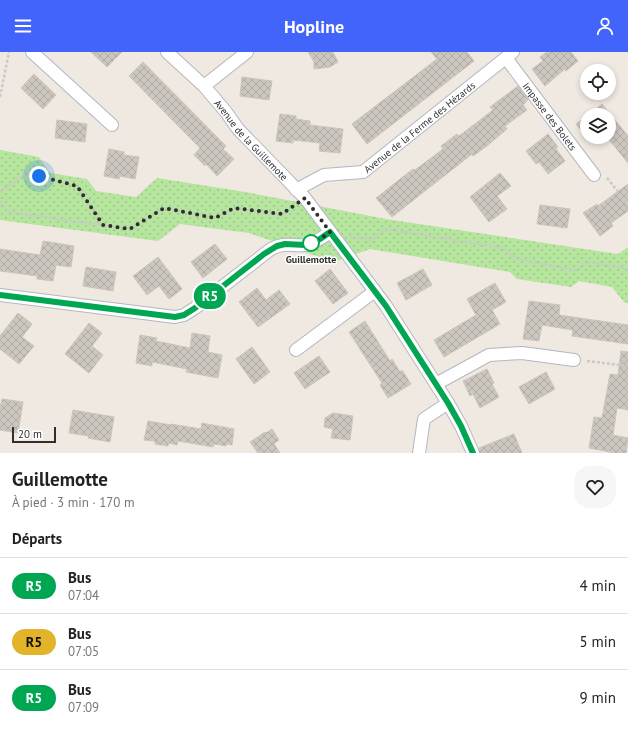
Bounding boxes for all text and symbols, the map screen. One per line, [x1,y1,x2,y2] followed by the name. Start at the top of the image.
[12,15,34,37] icon: menu
[284,15,344,38] text: Hopline
[594,15,616,37] icon: person
[580,64,616,144] map controls
[580,64,616,100] button: locate
[361,79,478,175] street label: Avenue de la Ferme des Hézards
[520,80,580,153] street label: Impasse des Bolets
[212,97,291,183] street label: Avenue de la Guillemote
[580,108,616,144] button: layers
[29,166,49,186] your location
[302,234,320,252] marker: Guillemotte
[286,253,336,266] place label: Guillemotte
[192,283,228,309] line badge: R5
[202,287,218,305] text: R5
[12,425,56,444] scale bar
[18,427,42,441] text: 20 m
[574,466,616,508] button: heart
[12,467,108,491] text: Guillemotte
[12,494,134,511] text: À pied · 3 min · 170 m
[12,529,62,548] text: Départs
[68,568,91,587] text: Bus
[579,576,616,595] text: 4 min
[26,577,42,595] text: R5
[68,587,99,604] text: 07:04
[68,624,91,643] text: Bus
[579,632,616,651] text: 5 min
[26,633,42,651] text: R5
[68,643,99,660] text: 07:05
[68,680,91,699] text: Bus
[579,688,616,707] text: 9 min
[26,689,42,707] text: R5
[68,699,99,716] text: 07:09

